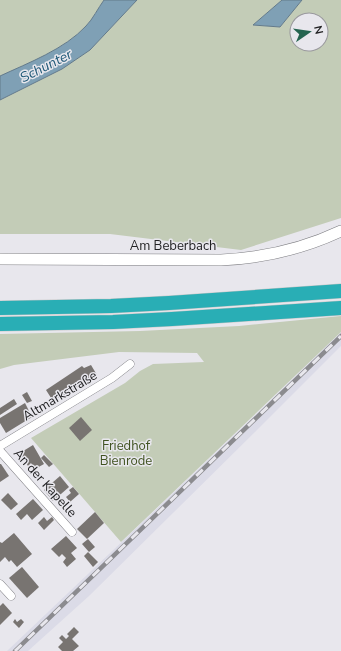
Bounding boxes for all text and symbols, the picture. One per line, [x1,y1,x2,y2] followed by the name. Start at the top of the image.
[289,12,329,52] north arrow
[310,24,326,36] text: N
[17,44,76,87] water label: Schunter
[130,237,216,255] street label: Am Beberbach
[19,367,101,425] street label: Altmarkstraße
[100,437,152,470] park label: Friedhof Bienrode
[9,445,81,521] street label: An der Kapelle

